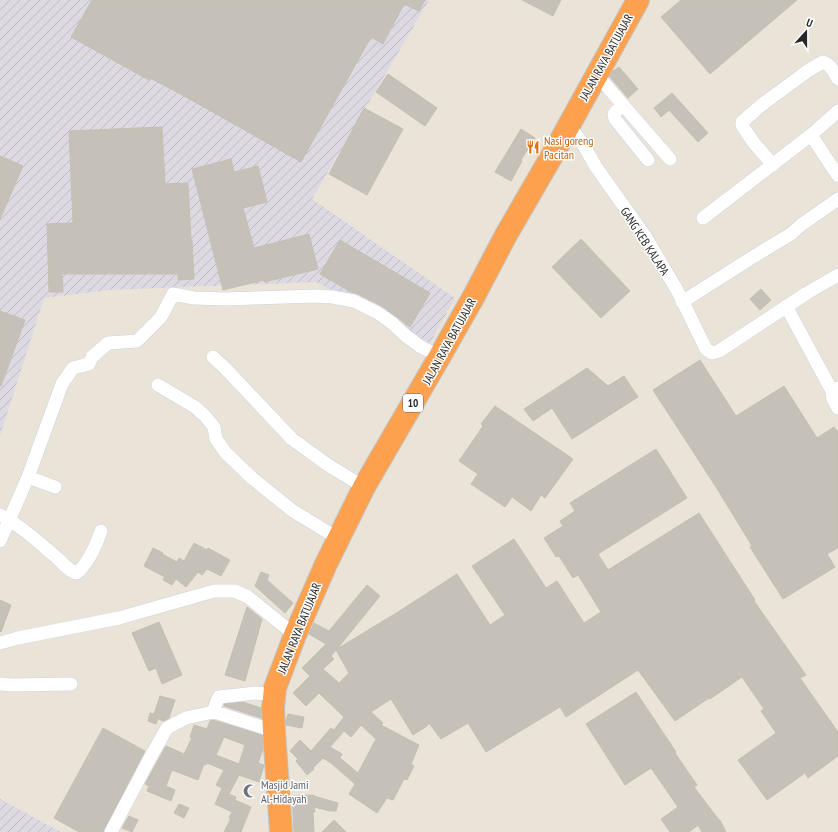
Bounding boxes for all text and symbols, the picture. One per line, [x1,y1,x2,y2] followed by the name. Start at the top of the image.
[576,11,636,104] street label: JALAN RAYA BATUJAJAR
[786,12,826,52] north arrow
[804,15,815,30] text: U
[544,133,594,162] place label: Nasi goreng Pacitan
[525,139,541,155] restaurant icon: Nasi goreng Pacitan
[617,204,673,278] street label: GANG KEB KALAPA
[419,295,479,388] street label: JALAN RAYA BATUJAJAR
[403,394,423,412] road number: 10
[274,580,324,676] street label: JALAN RAYA BATUJAJAR
[261,777,309,806] place label: Masjid Jami Al-Hidayah
[242,783,258,799] mosque icon: Masjid Jami Al-Hidayah

